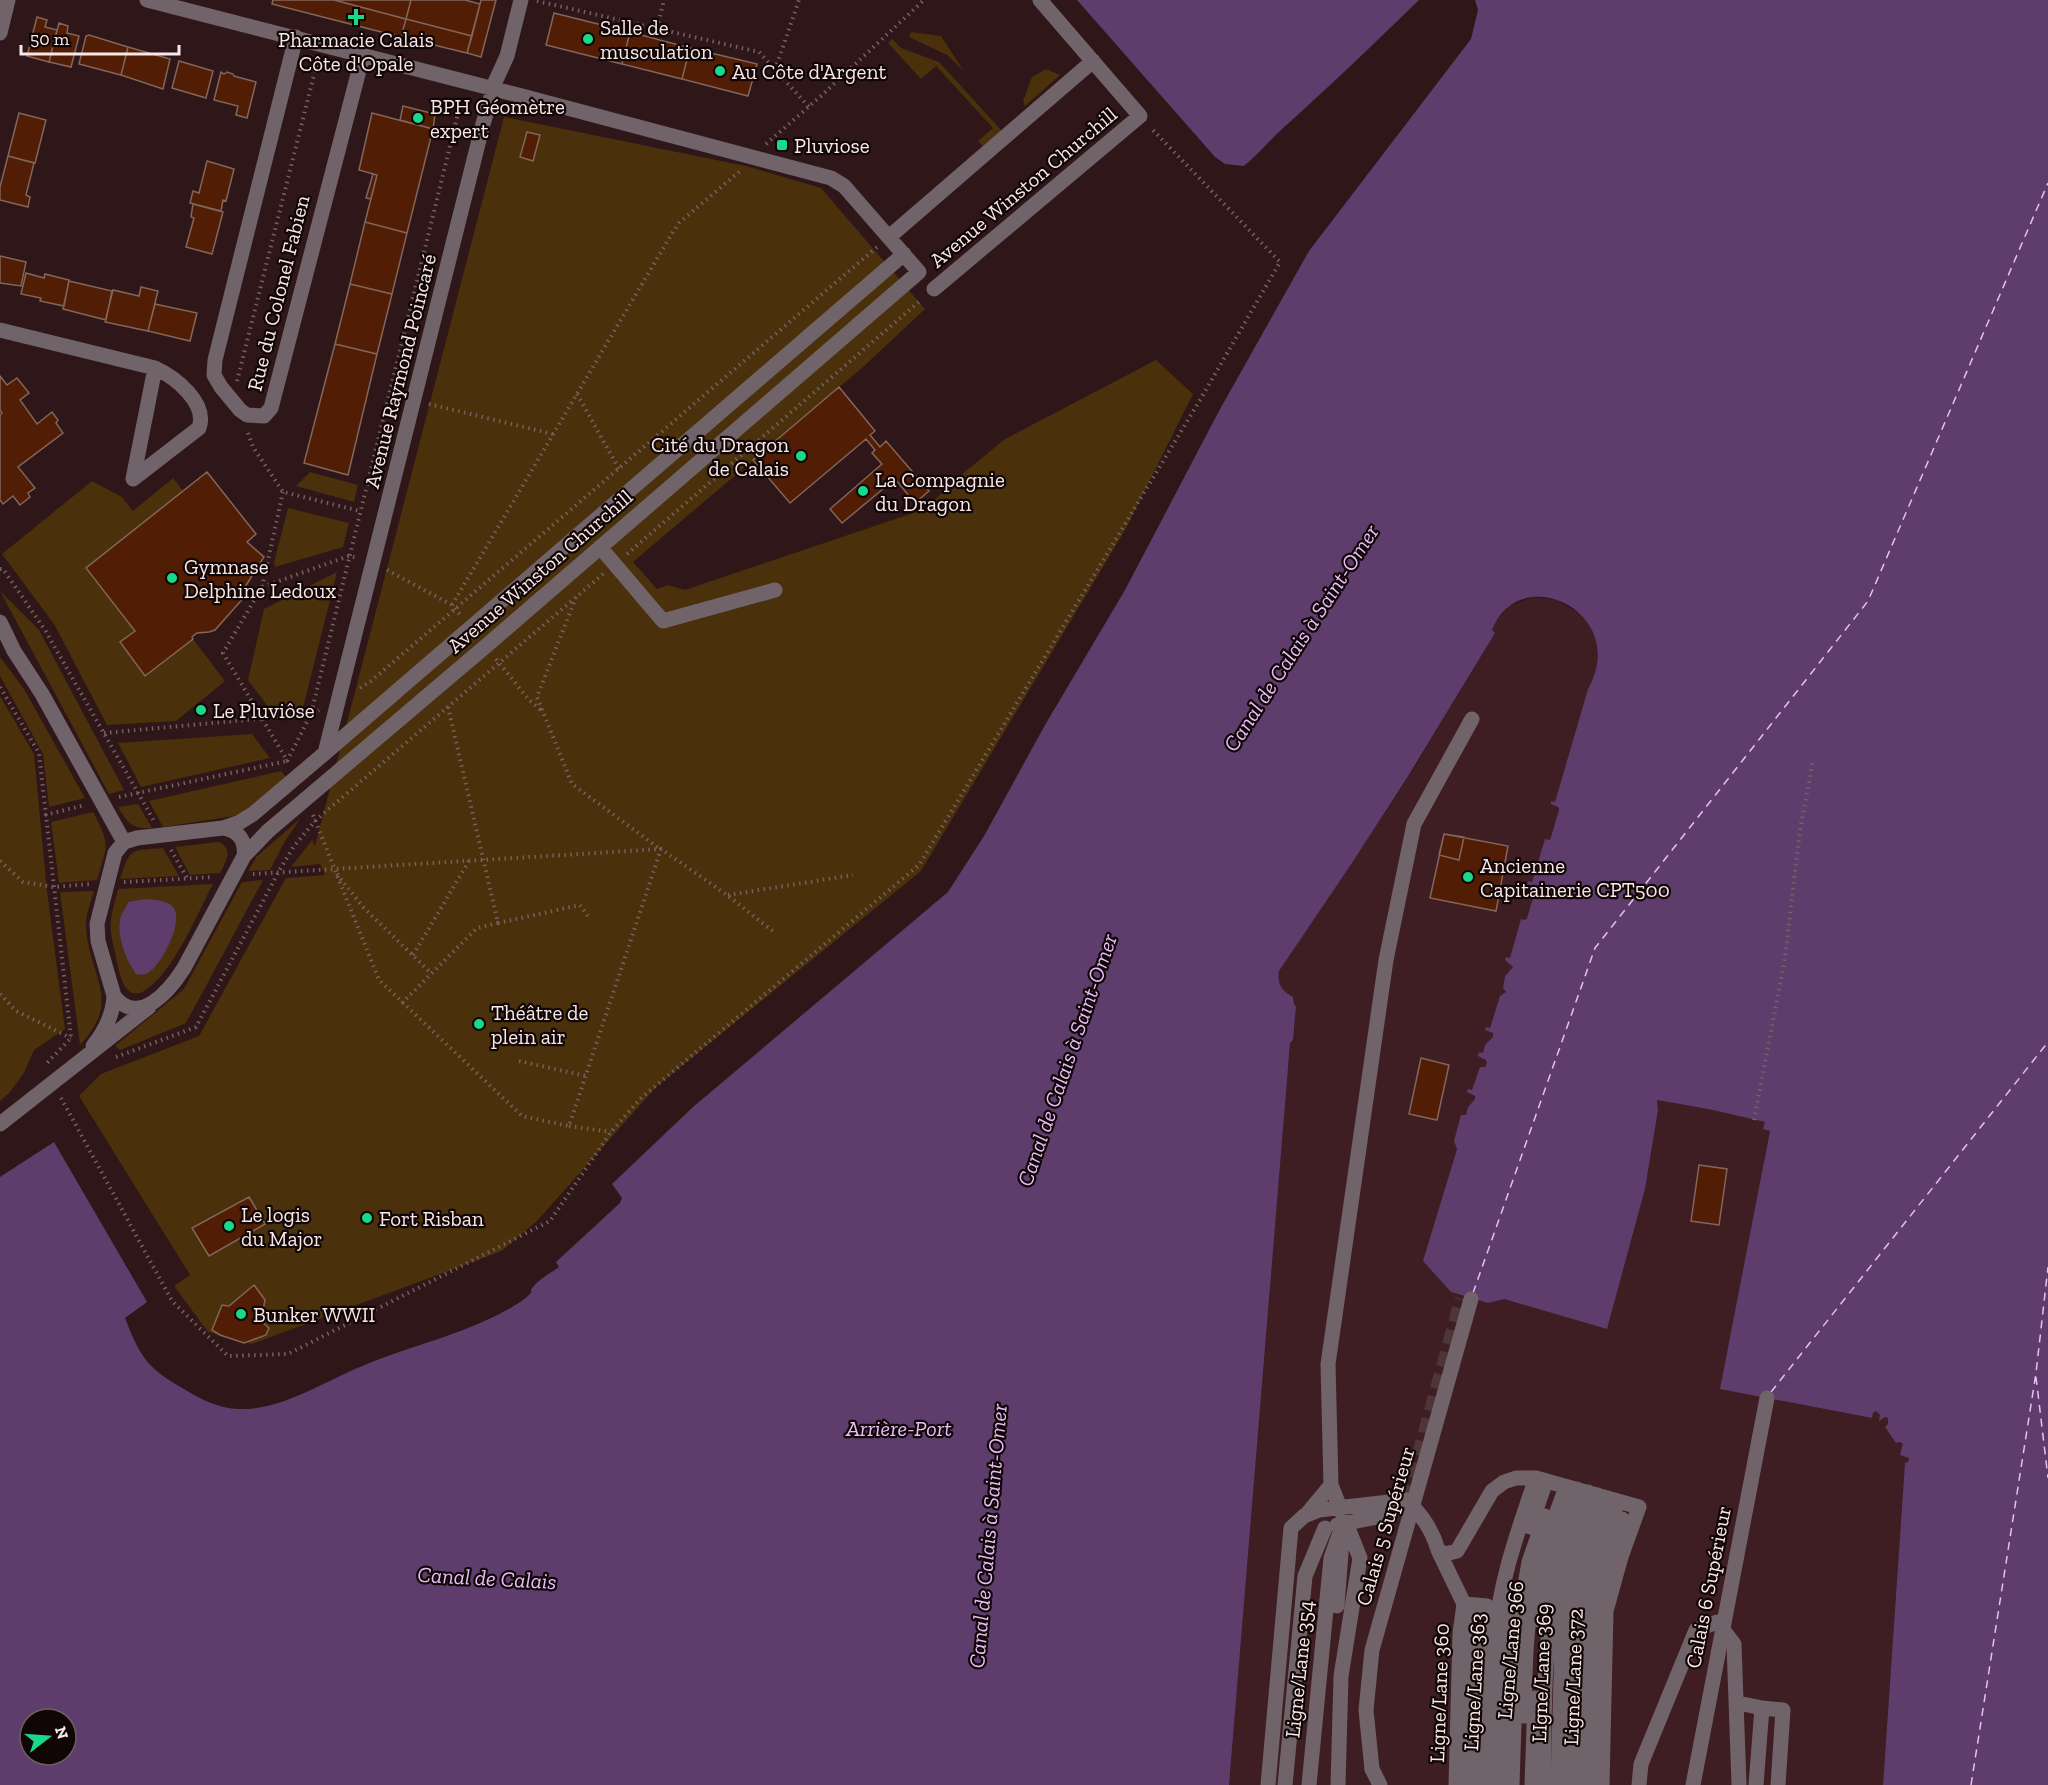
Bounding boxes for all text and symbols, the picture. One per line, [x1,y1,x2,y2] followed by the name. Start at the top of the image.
[349,10,363,24] marker: Pharmacie Calais Côte d'Opale
[600,15,713,64] place label: Salle de musculation
[21,18,178,56] scale bar
[278,27,434,76] place label: Pharmacie Calais Côte d'Opale
[30,28,70,50] text: 50 m
[581,32,595,46] marker: Salle de musculation
[732,59,886,84] place label: Au Côte d'Argent
[713,64,727,78] marker: Au Côte d'Argent
[430,94,565,143] place label: BPH Géomètre expert
[924,101,1122,273] street label: Avenue Winston Churchill
[411,111,425,125] marker: BPH Géomètre expert
[794,133,870,158] place label: Pluviose
[775,138,789,152] marker: Pluviose
[242,192,314,394] street label: Rue du Colonel Fabien
[359,251,441,491] street label: Avenue Raymond Poincaré
[651,432,789,481] place label: Cité du Dragon de Calais
[794,449,808,463] marker: Cité du Dragon de Calais
[875,467,1005,516] place label: La Compagnie du Dragon
[442,484,638,658] street label: Avenue Winston Churchill
[856,484,870,498] marker: La Compagnie du Dragon
[1217,519,1385,757] water label: Canal de Calais à Saint-Omer
[184,554,337,603] place label: Gymnase Delphine Ledoux
[165,571,179,585] marker: Gymnase Delphine Ledoux
[213,698,315,723] place label: Le Pluviôse
[194,703,208,717] marker: Le Pluviôse
[1480,853,1670,902] place label: Ancienne Capitainerie CPT500
[1461,870,1475,884] marker: Ancienne Capitainerie CPT500
[1011,930,1123,1190] water label: Canal de Calais à Saint-Omer
[491,1000,589,1049] place label: Théâtre de plein air
[472,1017,486,1031] marker: Théâtre de plein air
[241,1202,322,1252] place label: Le logis du Major
[379,1206,484,1231] place label: Fort Risban
[360,1211,374,1225] marker: Fort Risban
[222,1219,236,1233] marker: Le logis du Major
[253,1302,375,1327] place label: Bunker WWII
[234,1307,248,1321] marker: Bunker WWII
[963,1402,1013,1669] water label: Canal de Calais à Saint-Omer
[845,1415,952,1442] water label: Arrière-Port
[1350,1444,1420,1608] street label: Calais 5 Supérieur
[1680,1504,1736,1670] street label: Calais 6 Supérieur
[417,1561,557,1595] water label: Canal de Calais
[1492,1580,1528,1720] street label: Ligne/Lane 366
[1279,1599,1319,1739] street label: Ligne/Lane 354
[1526,1603,1556,1743] street label: LIgne/Lane 369
[1558,1608,1588,1746] street label: Ligne/Lane 372
[1458,1613,1490,1751] street label: Ligne/Lane 363
[1424,1623,1454,1763] street label: Ligne/Lane 360
[18,1707,78,1767] north arrow
[51,1724,73,1741] text: N

